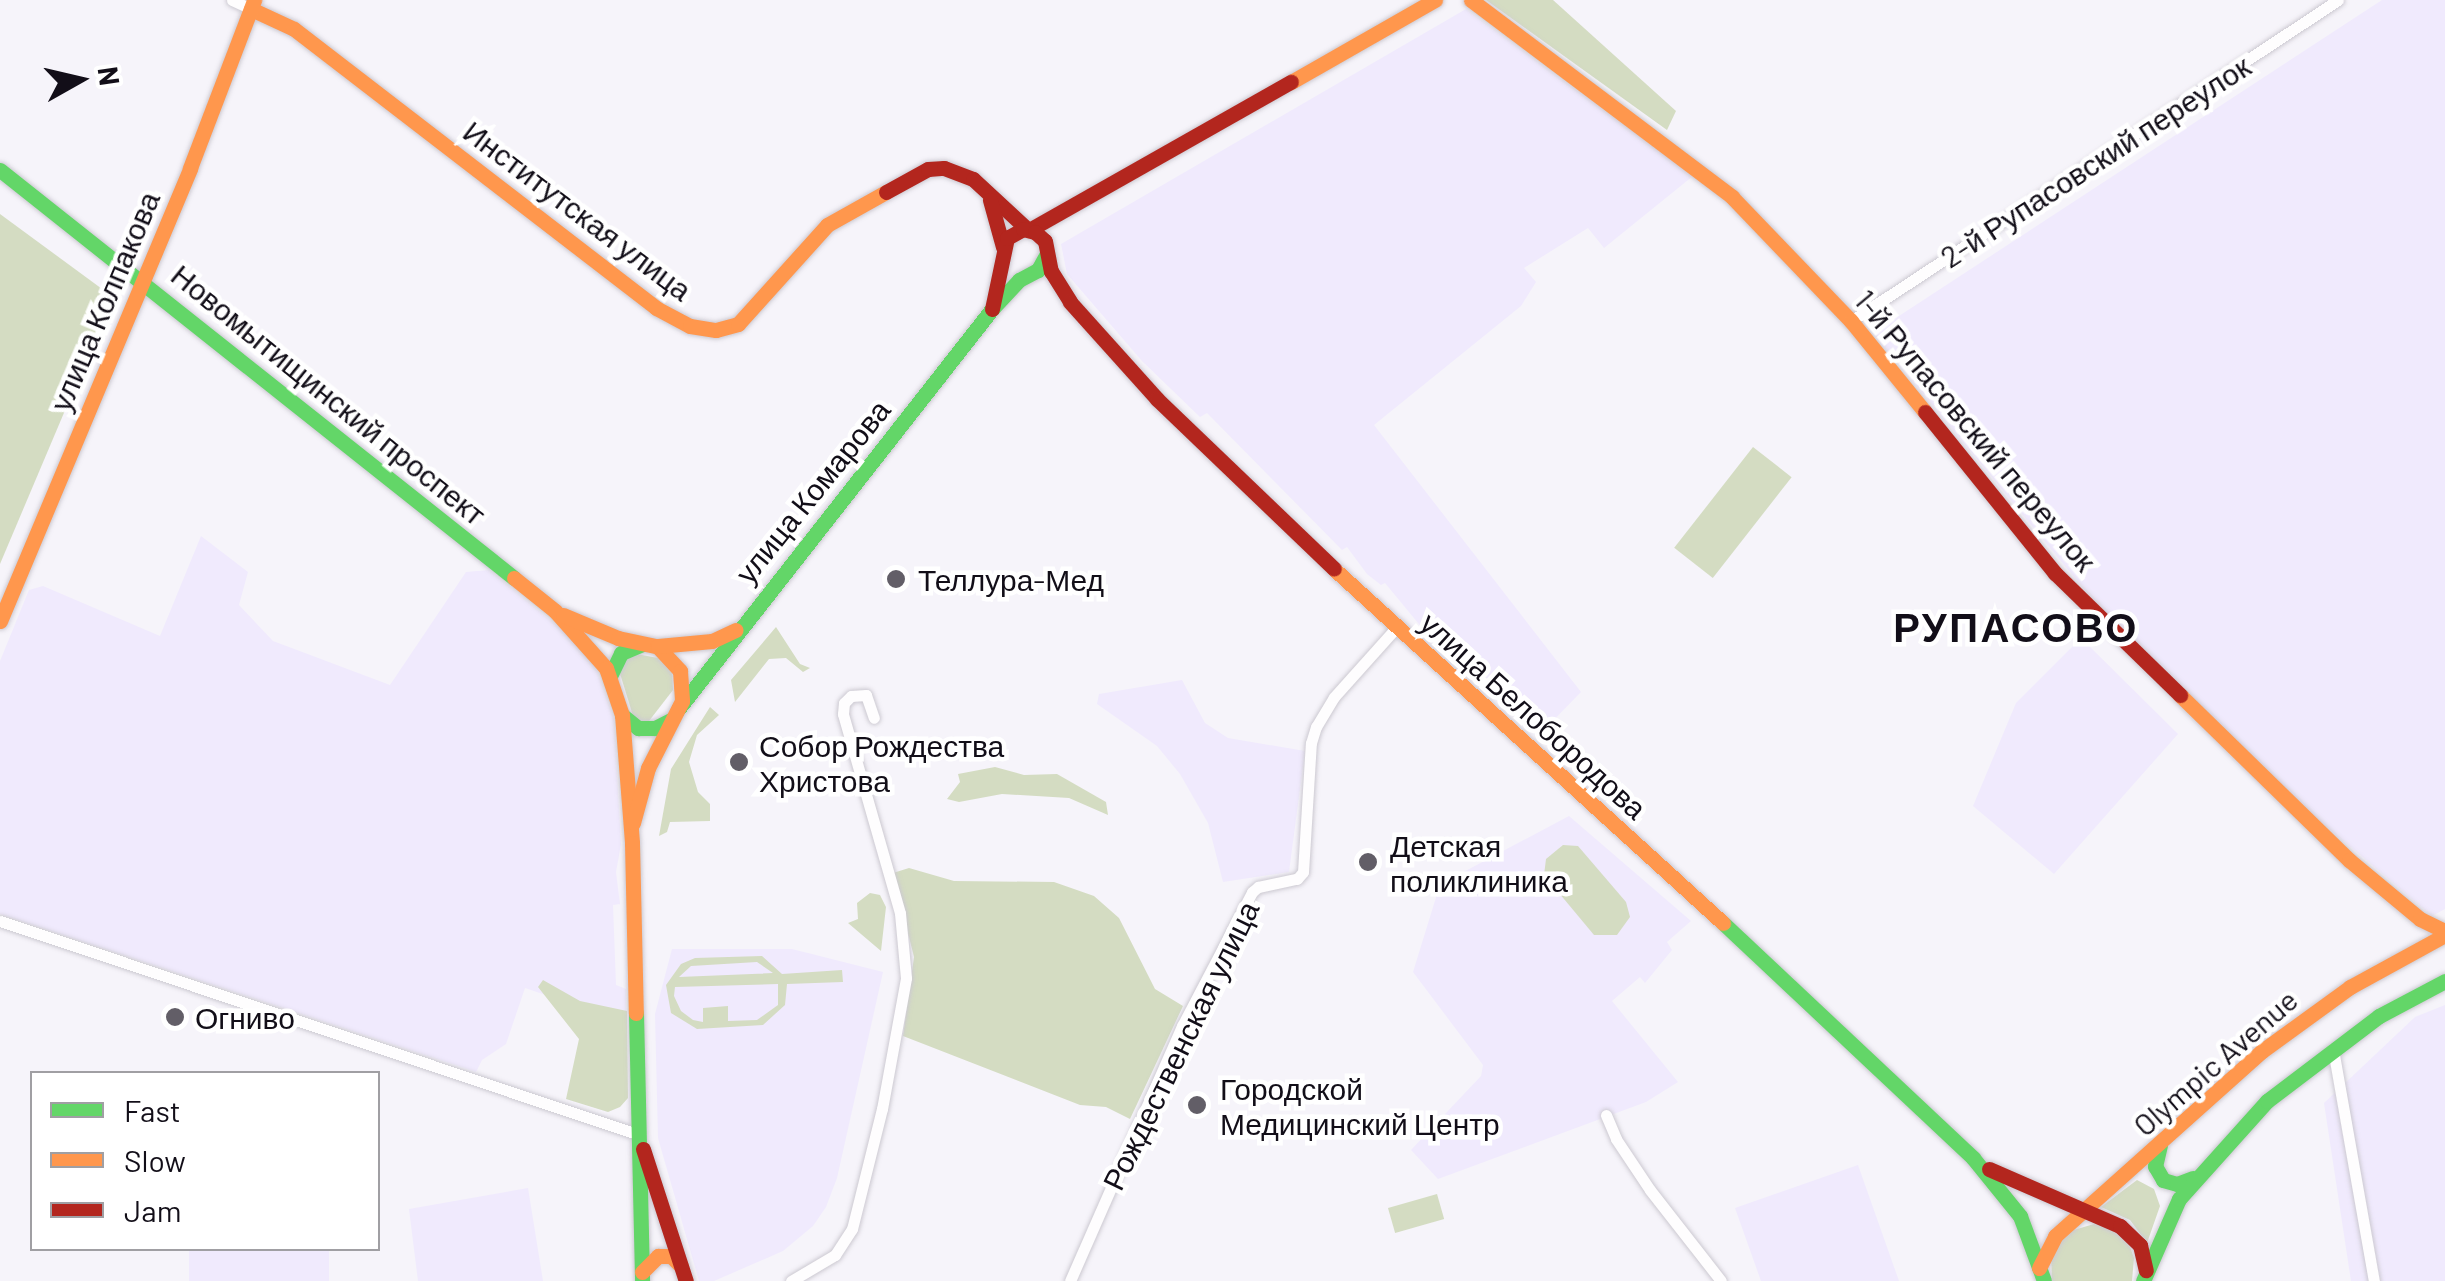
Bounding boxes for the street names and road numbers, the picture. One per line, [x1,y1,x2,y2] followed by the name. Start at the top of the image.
[1933,47,2257,275] street label: 2-й Рупасовский переулок
[457,112,699,308] street label: Институтская улица
[42,186,166,416] street label: улица Колпакова
[165,256,493,532] street label: Новомытищинский проспект
[1848,282,2104,578] street label: 1-й Рупасовский переулок
[727,392,897,590] street label: улица Комарова
[1414,604,1654,826] street label: улица Белобородова
[1094,895,1266,1195] street label: Рождественская улица
[2126,981,2304,1143] street label: Olympic Avenue

